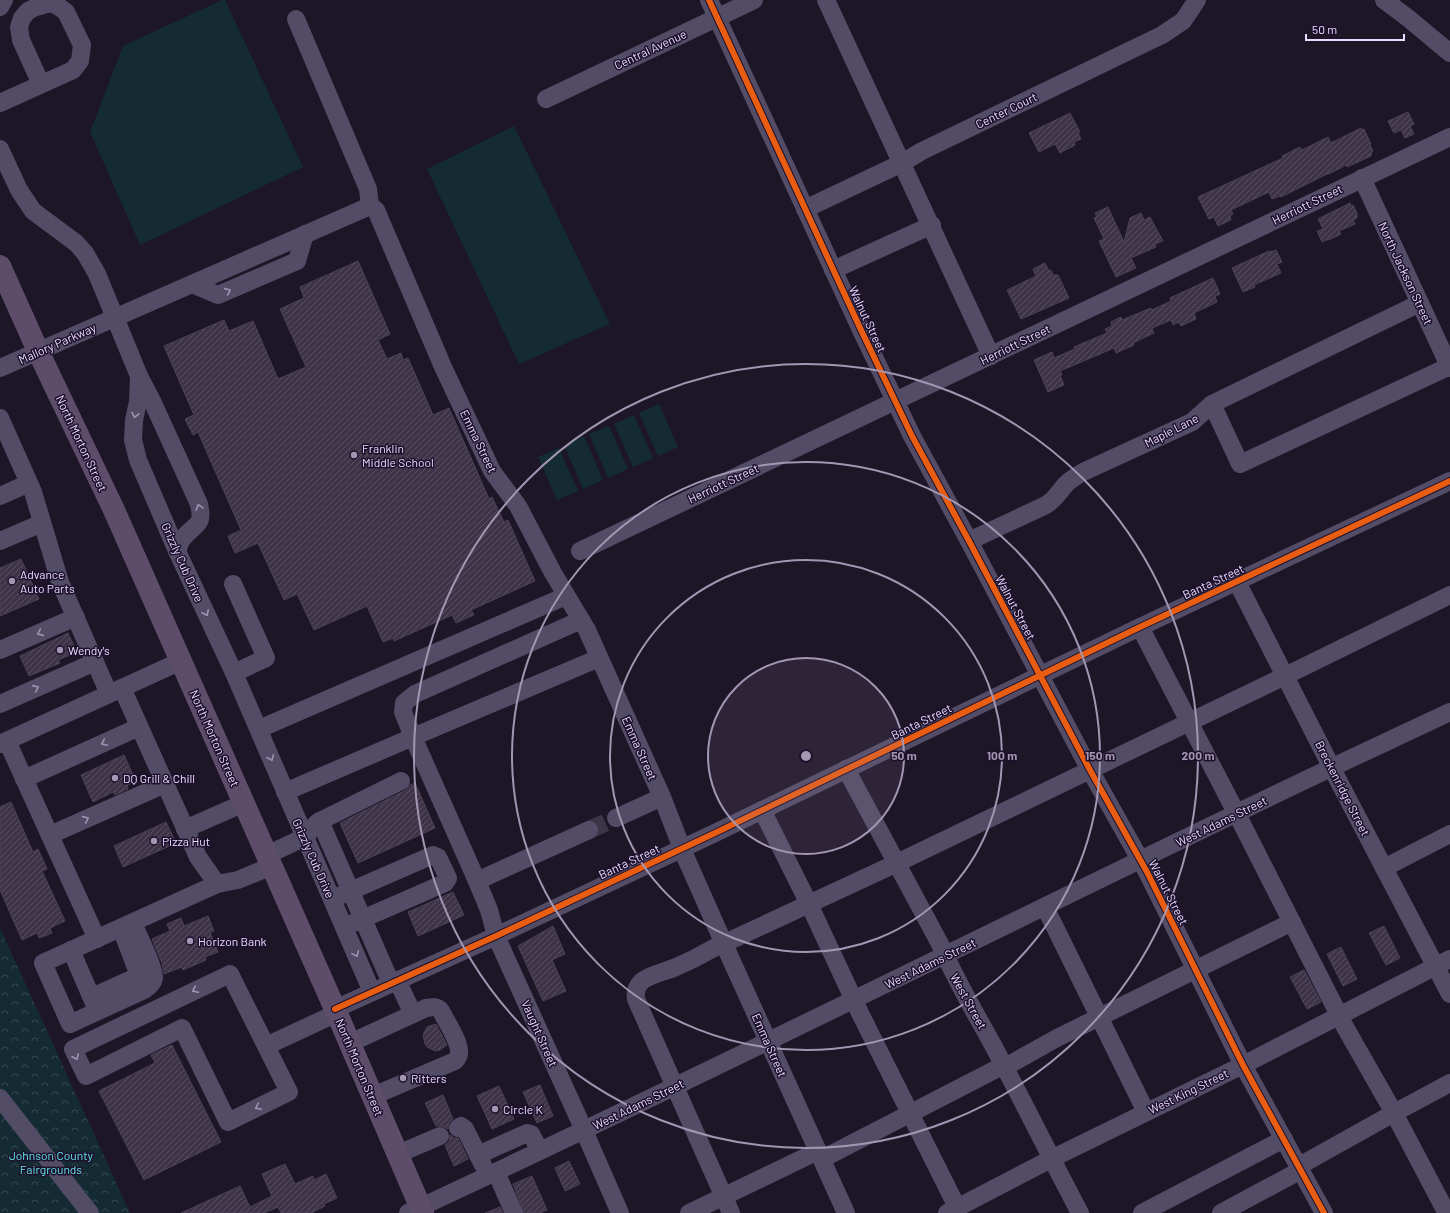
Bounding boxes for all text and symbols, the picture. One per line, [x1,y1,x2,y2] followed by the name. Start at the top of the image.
[1306,16,1404,42] scale bar
[1312,22,1337,36] text: 50 m
[612,26,688,72] street label: Central Avenue
[973,89,1039,131] street label: Center Court
[1270,181,1344,227] street label: Herriott Street
[1376,219,1436,327] street label: North Jackson Street
[847,284,889,354] street label: Walnut Street
[223,288,231,296] one-way arrow
[16,320,98,366] street label: Mallory Parkway
[978,321,1052,367] street label: Herriott Street
[54,393,110,493] street label: North Morton Street
[458,407,500,475] street label: Emma Street
[1142,410,1200,450] street label: Maple Lane
[131,411,140,418] one-way arrow
[362,441,434,469] place label: Franklin Middle School
[349,450,359,460] marker: Franklin Middle School
[685,461,761,505] street label: Herriott Street
[196,504,204,511] one-way arrow
[159,520,207,604] street label: Grizzly Cub Drive
[1180,561,1246,601] street label: Banta Street
[20,567,75,595] place label: Advance Auto Parts
[993,572,1039,642] street label: Walnut Street
[7,576,17,586] marker: Advance Auto Parts
[201,609,209,617] one-way arrow
[37,628,44,636] one-way arrow
[68,643,110,657] place label: Wendy's
[55,645,65,655] marker: Wendy's
[32,685,39,693] one-way arrow
[187,687,243,789] street label: North Morton Street
[888,700,954,742] street label: Banta Street
[620,714,660,782] street label: Emma Street
[100,738,108,746] one-way arrow
[1313,738,1373,838] street label: Breckenridge Street
[891,748,917,762] text: 50 m
[987,748,1017,762] text: 100 m
[1085,748,1115,762] text: 150 m
[1182,748,1214,762] text: 200 m
[799,749,813,763] centre of rings
[266,754,274,761] one-way arrow
[123,771,195,785] place label: DQ Grill & Chill
[110,773,120,783] marker: DQ Grill & Chill
[1173,793,1269,849] street label: West Adams Street
[81,816,89,824] one-way arrow
[290,816,338,900] street label: Grizzly Cub Drive
[162,834,210,848] place label: Pizza Hut
[149,836,159,846] marker: Pizza Hut
[596,841,662,881] street label: Banta Street
[1147,857,1191,927] street label: Walnut Street
[198,934,267,948] place label: Horizon Bank
[882,935,978,991] street label: West Adams Street
[185,936,195,946] marker: Horizon Bank
[351,949,359,957] one-way arrow
[948,971,990,1031] street label: West Street
[191,986,199,993] one-way arrow
[519,998,561,1068] street label: Vaught Street
[750,1011,790,1079] street label: Emma Street
[333,1016,387,1118] street label: North Morton Street
[71,1053,79,1060] one-way arrow
[1146,1066,1230,1116] street label: West King Street
[411,1071,447,1085] place label: Ritters
[398,1073,408,1083] marker: Ritters
[590,1076,686,1132] street label: West Adams Street
[255,1102,263,1110] one-way arrow
[503,1102,543,1116] place label: Circle K
[490,1104,500,1114] marker: Circle K
[9,1148,94,1176] park label: Johnson County Fairgrounds

